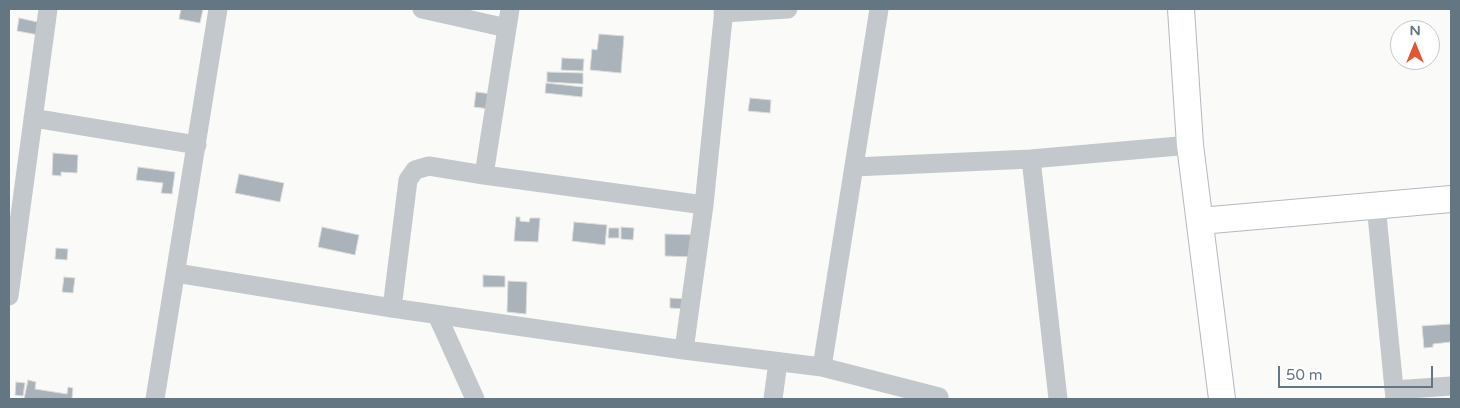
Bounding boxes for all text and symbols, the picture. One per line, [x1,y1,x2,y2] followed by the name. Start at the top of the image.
[1390,20,1440,70] north arrow
[1409,22,1421,39] text: N
[1280,356,1435,388] scale bar
[1286,366,1323,384] text: 50 m

